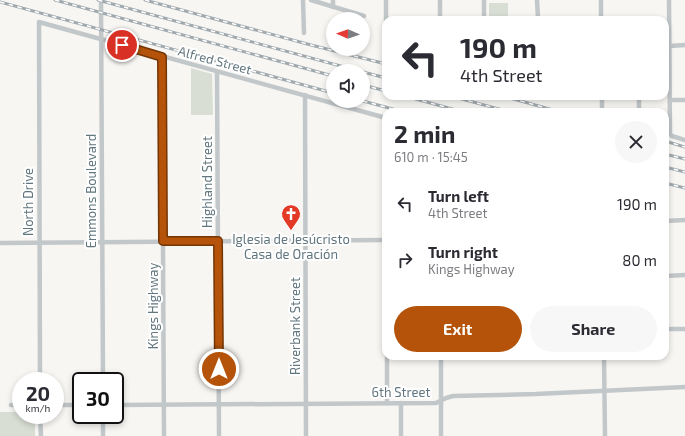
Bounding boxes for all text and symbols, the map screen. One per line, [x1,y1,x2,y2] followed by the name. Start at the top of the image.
[326,12,370,56] north arrow
[326,12,370,108] map controls
[105,28,139,62] pin
[460,30,537,64] text: 190 m
[394,32,446,84] icon: left
[111,34,133,56] icon: arrive
[177,43,253,77] street label: Alfred Street
[326,64,370,108] button: sound
[460,64,542,86] text: 4th Street
[394,119,455,148] text: 2 min
[615,121,657,163] button: close
[83,134,99,248] street label: Emmons Boulevard
[199,136,215,228] street label: Highland Street
[394,149,468,165] text: 610 m · 15:45
[20,168,36,236] street label: North Drive
[428,187,489,205] text: Turn left
[394,193,416,215] icon: left
[617,195,657,213] text: 190 m
[280,203,302,231] church icon: Iglesia de Jesúcristo Casa de Oración
[428,205,488,221] text: 4th Street
[232,231,350,262] place label: Iglesia de Jesúcristo Casa de Oración
[428,243,498,261] text: Turn right
[394,249,416,271] icon: right
[622,251,657,269] text: 80 m
[428,261,515,277] text: Kings Highway
[145,263,161,349] street label: Kings Highway
[287,277,303,375] street label: Riverbank Street
[394,306,522,352] button: Exit
[530,306,657,352] button: Share
[198,348,240,390] position arrow
[72,372,124,424] speed limit sign: 30
[26,381,50,405] text: 20
[372,384,431,400] street label: 6th Street
[26,402,50,414] text: km/h

